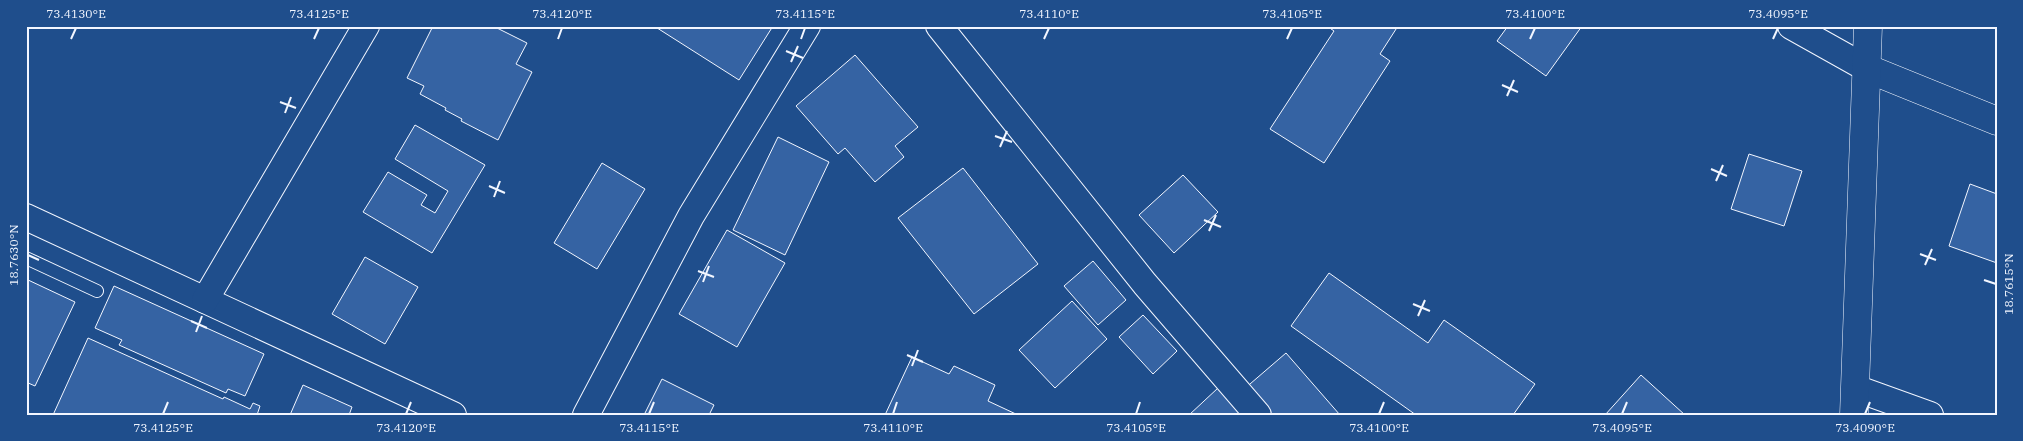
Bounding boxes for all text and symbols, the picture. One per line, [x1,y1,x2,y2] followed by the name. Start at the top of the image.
[46,6,106,21] text: 73.4130°E
[289,6,349,21] text: 73.4125°E
[532,6,592,21] text: 73.4120°E
[775,6,835,21] text: 73.4115°E
[1019,6,1079,21] text: 73.4110°E
[1262,6,1322,21] text: 73.4105°E
[1505,6,1565,21] text: 73.4100°E
[1748,6,1808,21] text: 73.4095°E
[6,224,21,286] text: 18.7630°N
[2001,253,2016,315] text: 18.7615°N
[133,420,193,435] text: 73.4125°E
[376,420,436,435] text: 73.4120°E
[619,420,679,435] text: 73.4115°E
[863,420,923,435] text: 73.4110°E
[1106,420,1166,435] text: 73.4105°E
[1349,420,1409,435] text: 73.4100°E
[1592,420,1652,435] text: 73.4095°E
[1835,420,1895,435] text: 73.4090°E

